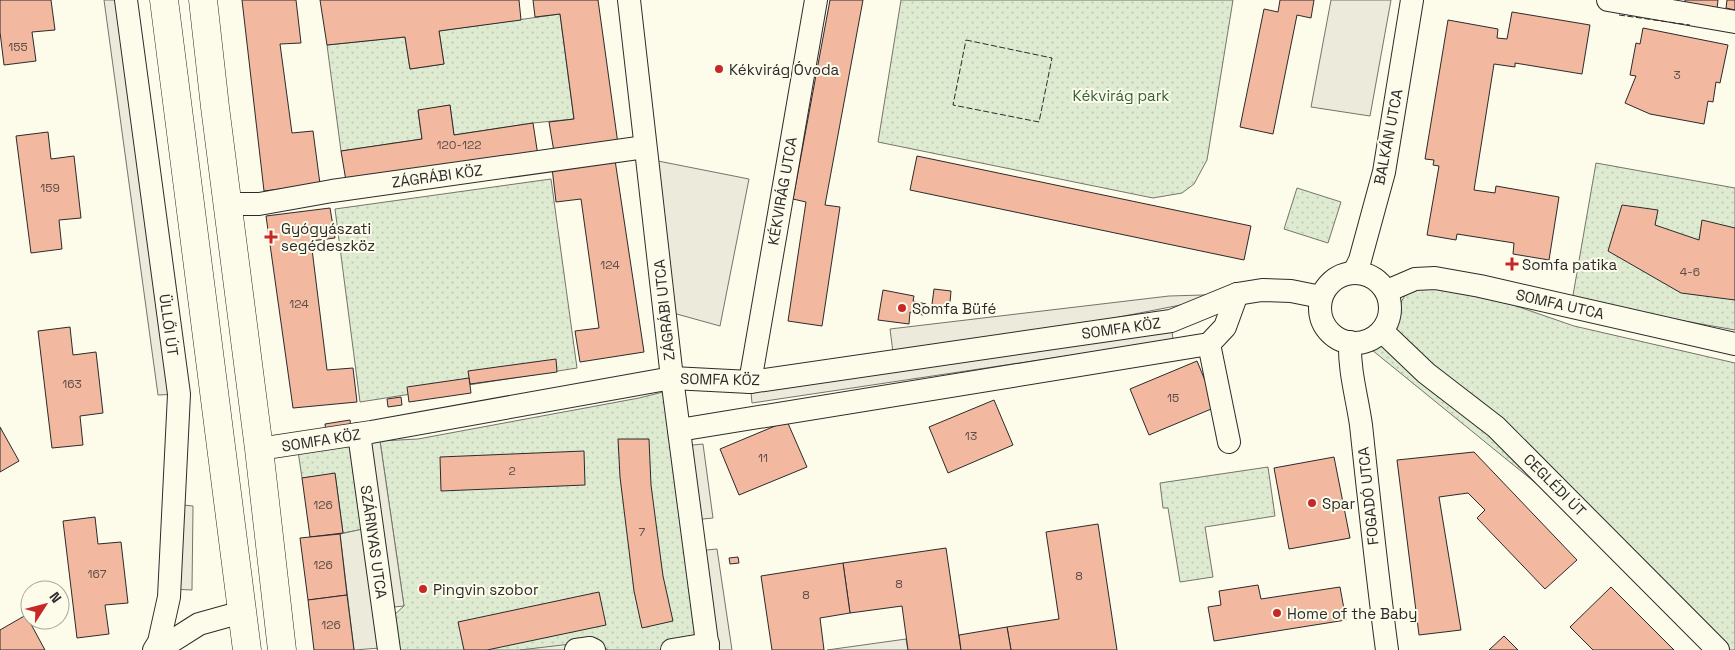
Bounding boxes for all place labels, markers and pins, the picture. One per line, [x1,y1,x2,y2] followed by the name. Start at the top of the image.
[729,60,840,79] place label: Kékvirág Óvoda
[713,63,725,75] marker: Kékvirág Óvoda
[281,219,375,255] place label: Gyógyászati segédeszköz
[265,231,277,243] marker: Gyógyászati segédeszköz
[1522,255,1617,274] place label: Somfa patika
[1506,258,1518,270] marker: Somfa patika
[912,299,996,318] place label: Somfa Büfé
[896,302,908,314] marker: Somfa Büfé
[1322,494,1355,513] place label: Spar
[1306,497,1318,509] marker: Spar
[433,580,539,599] place label: Pingvin szobor
[417,583,429,595] marker: Pingvin szobor
[1287,604,1417,623] place label: Home of the Baby
[1271,607,1283,619] marker: Home of the Baby

